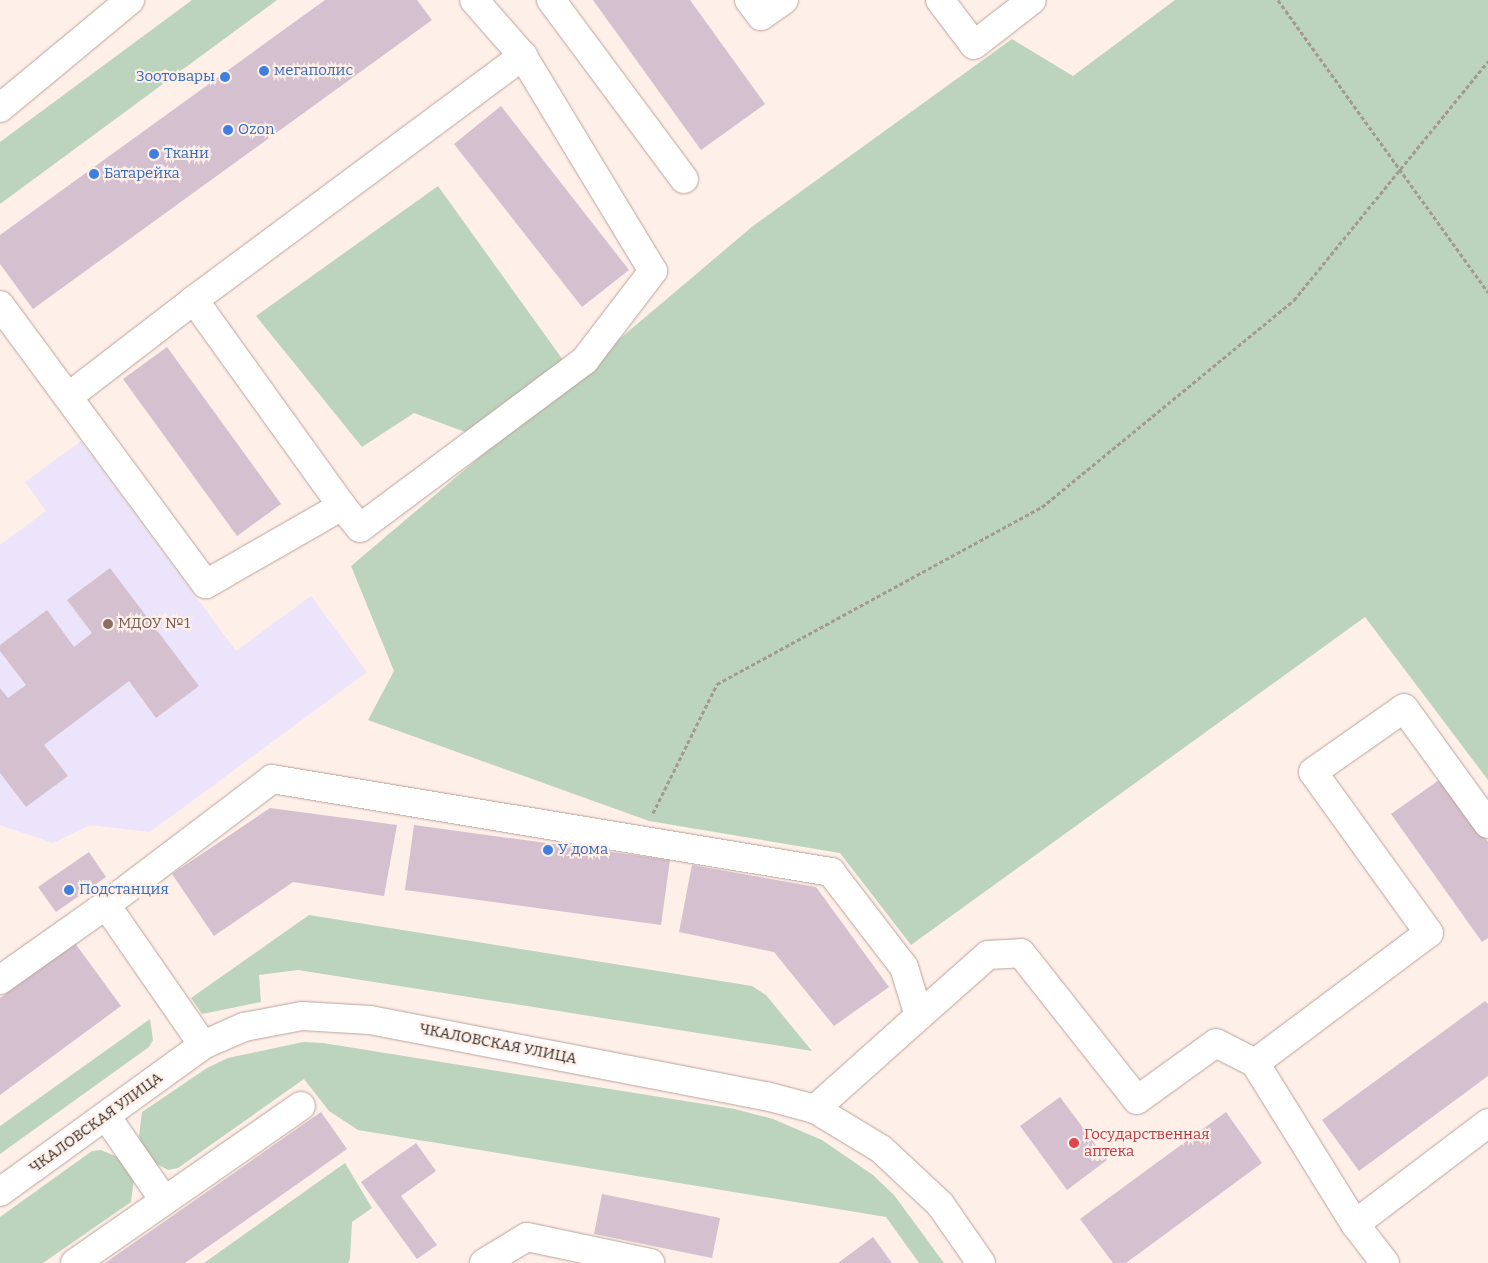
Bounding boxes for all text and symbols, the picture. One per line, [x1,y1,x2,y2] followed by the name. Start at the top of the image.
[274,62,353,80] place label: мегаполис
[258,65,270,77] marker: мегаполис
[136,68,215,86] place label: Зоотовары
[219,71,231,83] marker: Зоотовары
[238,121,275,139] place label: Ozon
[222,124,234,136] marker: Ozon
[164,145,209,163] place label: Ткани
[148,148,160,160] marker: Ткани
[104,165,180,183] place label: Батарейка
[88,168,100,180] marker: Батарейка
[118,615,190,633] place label: МДОУ №1
[102,618,114,630] marker: МДОУ №1
[558,841,608,859] place label: У дома
[542,844,554,856] marker: У дома
[79,881,169,899] place label: Подстанция
[63,884,75,896] marker: Подстанция
[418,1020,578,1068] street label: ЧКАЛОВСКАЯ УЛИЦА
[26,1069,166,1177] street label: ЧКАЛОВСКАЯ УЛИЦА
[1084,1125,1210,1160] place label: Государственная аптека
[1068,1137,1080,1149] marker: Государственная аптека

